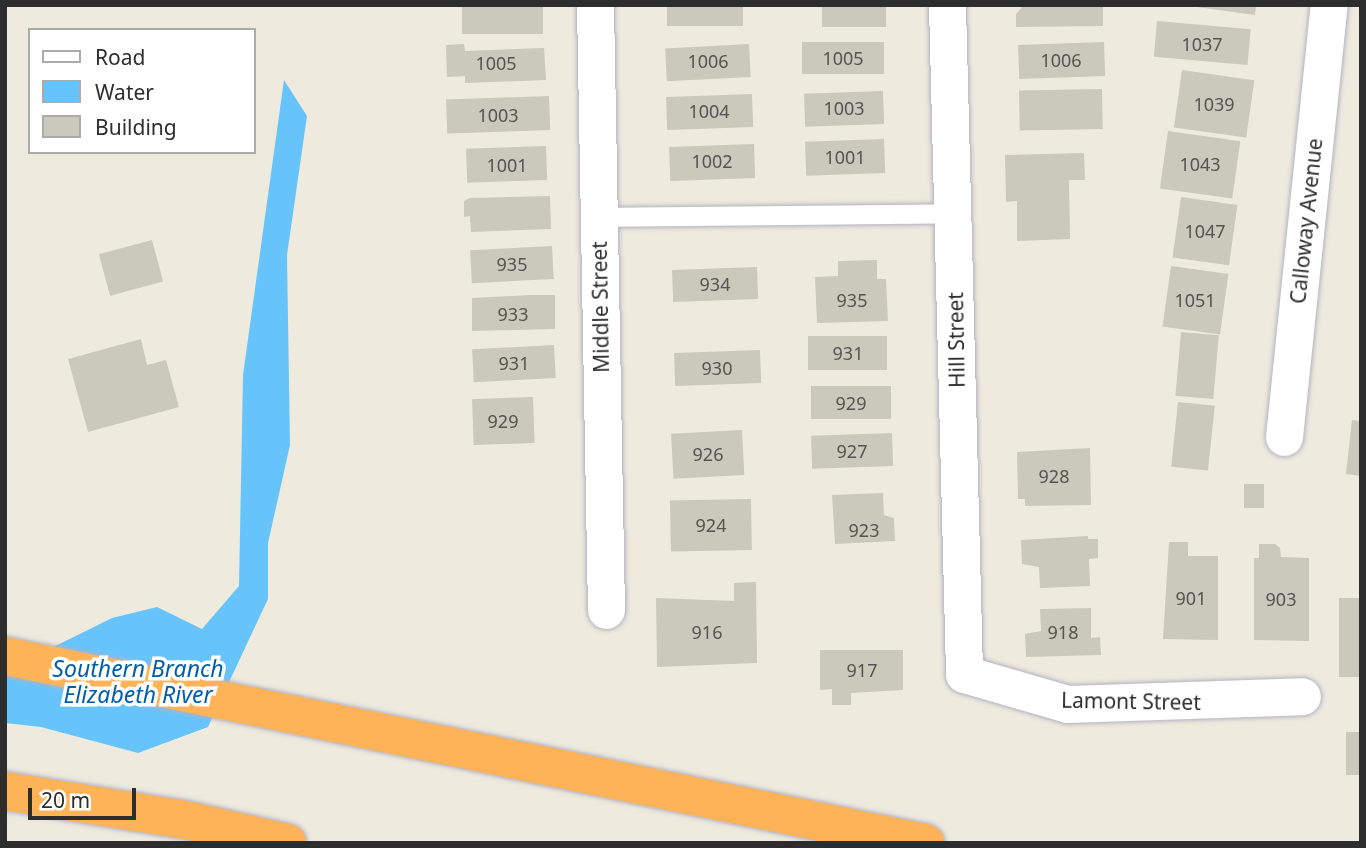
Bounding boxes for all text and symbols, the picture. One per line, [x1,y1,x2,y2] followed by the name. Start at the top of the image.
[28,28,256,154] legend
[1181,33,1223,55] house number: 1037
[95,43,145,71] text: Road
[822,47,864,69] house number: 1005
[1040,49,1082,71] house number: 1006
[687,50,729,72] house number: 1006
[475,52,517,74] house number: 1005
[95,78,154,106] text: Water
[1193,93,1235,115] house number: 1039
[823,97,865,119] house number: 1003
[688,100,730,122] house number: 1004
[477,104,519,126] house number: 1003
[95,113,177,141] text: Building
[1285,137,1327,305] street label: Calloway Avenue
[824,146,866,168] house number: 1001
[691,150,733,172] house number: 1002
[1179,153,1221,175] house number: 1043
[486,154,528,176] house number: 1001
[1184,220,1226,242] house number: 1047
[586,241,614,373] street label: Middle Street
[497,253,527,275] house number: 935
[700,273,730,295] house number: 934
[837,289,867,311] house number: 935
[1174,289,1216,311] house number: 1051
[943,292,969,388] street label: Hill Street
[498,303,528,325] house number: 933
[833,342,863,364] house number: 931
[499,352,529,374] house number: 931
[702,357,732,379] house number: 930
[836,392,866,414] house number: 929
[488,410,518,432] house number: 929
[837,440,867,462] house number: 927
[693,443,723,465] house number: 926
[1039,465,1069,487] house number: 928
[696,514,726,536] house number: 924
[849,519,879,541] house number: 923
[1176,587,1206,609] house number: 901
[1266,588,1296,610] house number: 903
[692,621,722,643] house number: 916
[1048,621,1078,643] house number: 918
[52,654,224,708] water label: Southern Branch Elizabeth River
[847,659,877,681] house number: 917
[1061,687,1201,715] street label: Lamont Street
[32,774,140,818] scale bar
[41,786,90,814] text: 20 m

